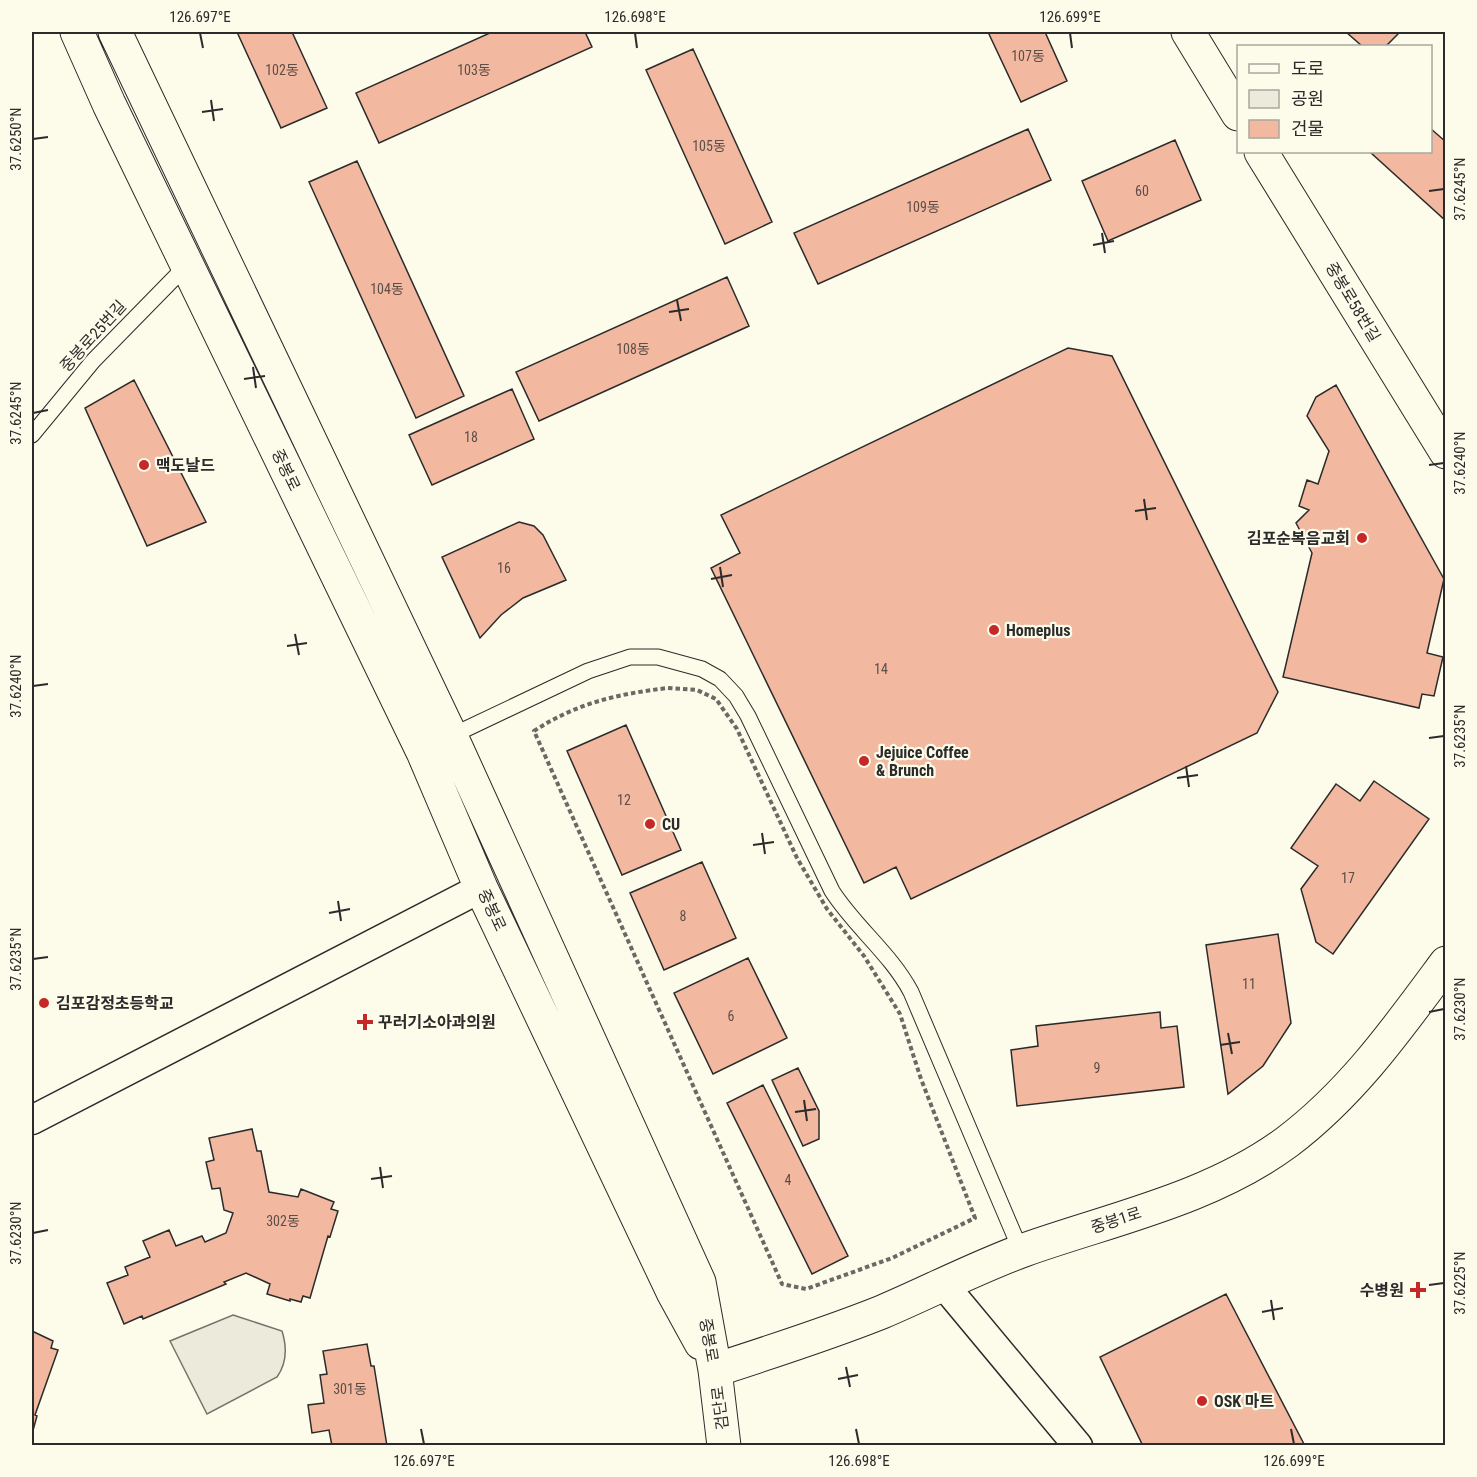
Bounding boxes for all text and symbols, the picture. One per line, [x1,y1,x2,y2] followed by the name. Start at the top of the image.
[169,8,231,26] text: 126.697°E
[604,8,666,26] text: 126.698°E
[1039,8,1101,26] text: 126.699°E
[1237,45,1432,153] legend
[1011,48,1045,64] house number: 107동
[1291,58,1324,79] text: 도로
[265,62,299,78] house number: 102동
[457,62,491,78] house number: 103동
[1291,88,1324,109] text: 공원
[7,107,25,171] text: 37.6250°N
[1291,118,1324,139] text: 건물
[692,138,726,154] house number: 105동
[1451,157,1469,221] text: 37.6245°N
[1135,183,1149,199] house number: 60
[906,199,940,215] house number: 109동
[1322,259,1384,345] street label: 중봉로58번길
[370,281,404,297] house number: 104동
[56,296,130,376] street label: 중봉로25번길
[616,341,650,357] house number: 108동
[7,381,25,445] text: 37.6245°N
[464,429,478,445] house number: 18
[1451,431,1469,495] text: 37.6240°N
[268,446,304,494] street label: 중봉로
[156,456,215,475] place label: 맥도날드
[137,458,151,472] marker: 맥도날드
[1247,529,1350,548] place label: 김포순복음교회
[1355,531,1369,545] marker: 김포순복음교회
[497,560,511,576] house number: 16
[1006,621,1070,640] place label: Homeplus
[987,623,1001,637] marker: Homeplus
[7,654,25,718] text: 37.6240°N
[874,661,888,677] house number: 14
[1451,704,1469,768] text: 37.6235°N
[876,743,969,780] place label: Jejuice Coffee & Brunch
[857,754,871,768] marker: Jejuice Coffee & Brunch
[617,792,631,808] house number: 12
[662,815,680,834] place label: CU
[643,817,657,831] marker: CU
[1341,870,1355,886] house number: 17
[474,886,510,934] street label: 중봉로
[680,908,687,924] house number: 8
[7,927,25,991] text: 37.6235°N
[1242,976,1256,992] house number: 11
[1451,977,1469,1041] text: 37.6230°N
[56,994,174,1013] place label: 김포감정초등학교
[37,996,51,1010] marker: 김포감정초등학교
[728,1008,735,1024] house number: 6
[356,1013,374,1031] marker: 꾸러기소아과의원
[378,1013,496,1032] place label: 꾸러기소아과의원
[1094,1060,1100,1076] house number: 9
[785,1172,792,1188] house number: 4
[7,1201,25,1265] text: 37.6230°N
[1088,1203,1144,1237] street label: 중봉1로
[266,1213,300,1229] house number: 302동
[1451,1251,1469,1315] text: 37.6225°N
[1360,1281,1404,1300] place label: 수병원
[1409,1281,1427,1299] marker: 수병원
[696,1317,722,1364] street label: 중봉로
[333,1381,367,1397] house number: 301동
[708,1385,732,1431] street label: 검단로
[1214,1392,1275,1411] place label: OSK 마트
[1195,1394,1209,1408] marker: OSK 마트
[393,1452,455,1470] text: 126.697°E
[828,1452,890,1470] text: 126.698°E
[1263,1452,1325,1470] text: 126.699°E

